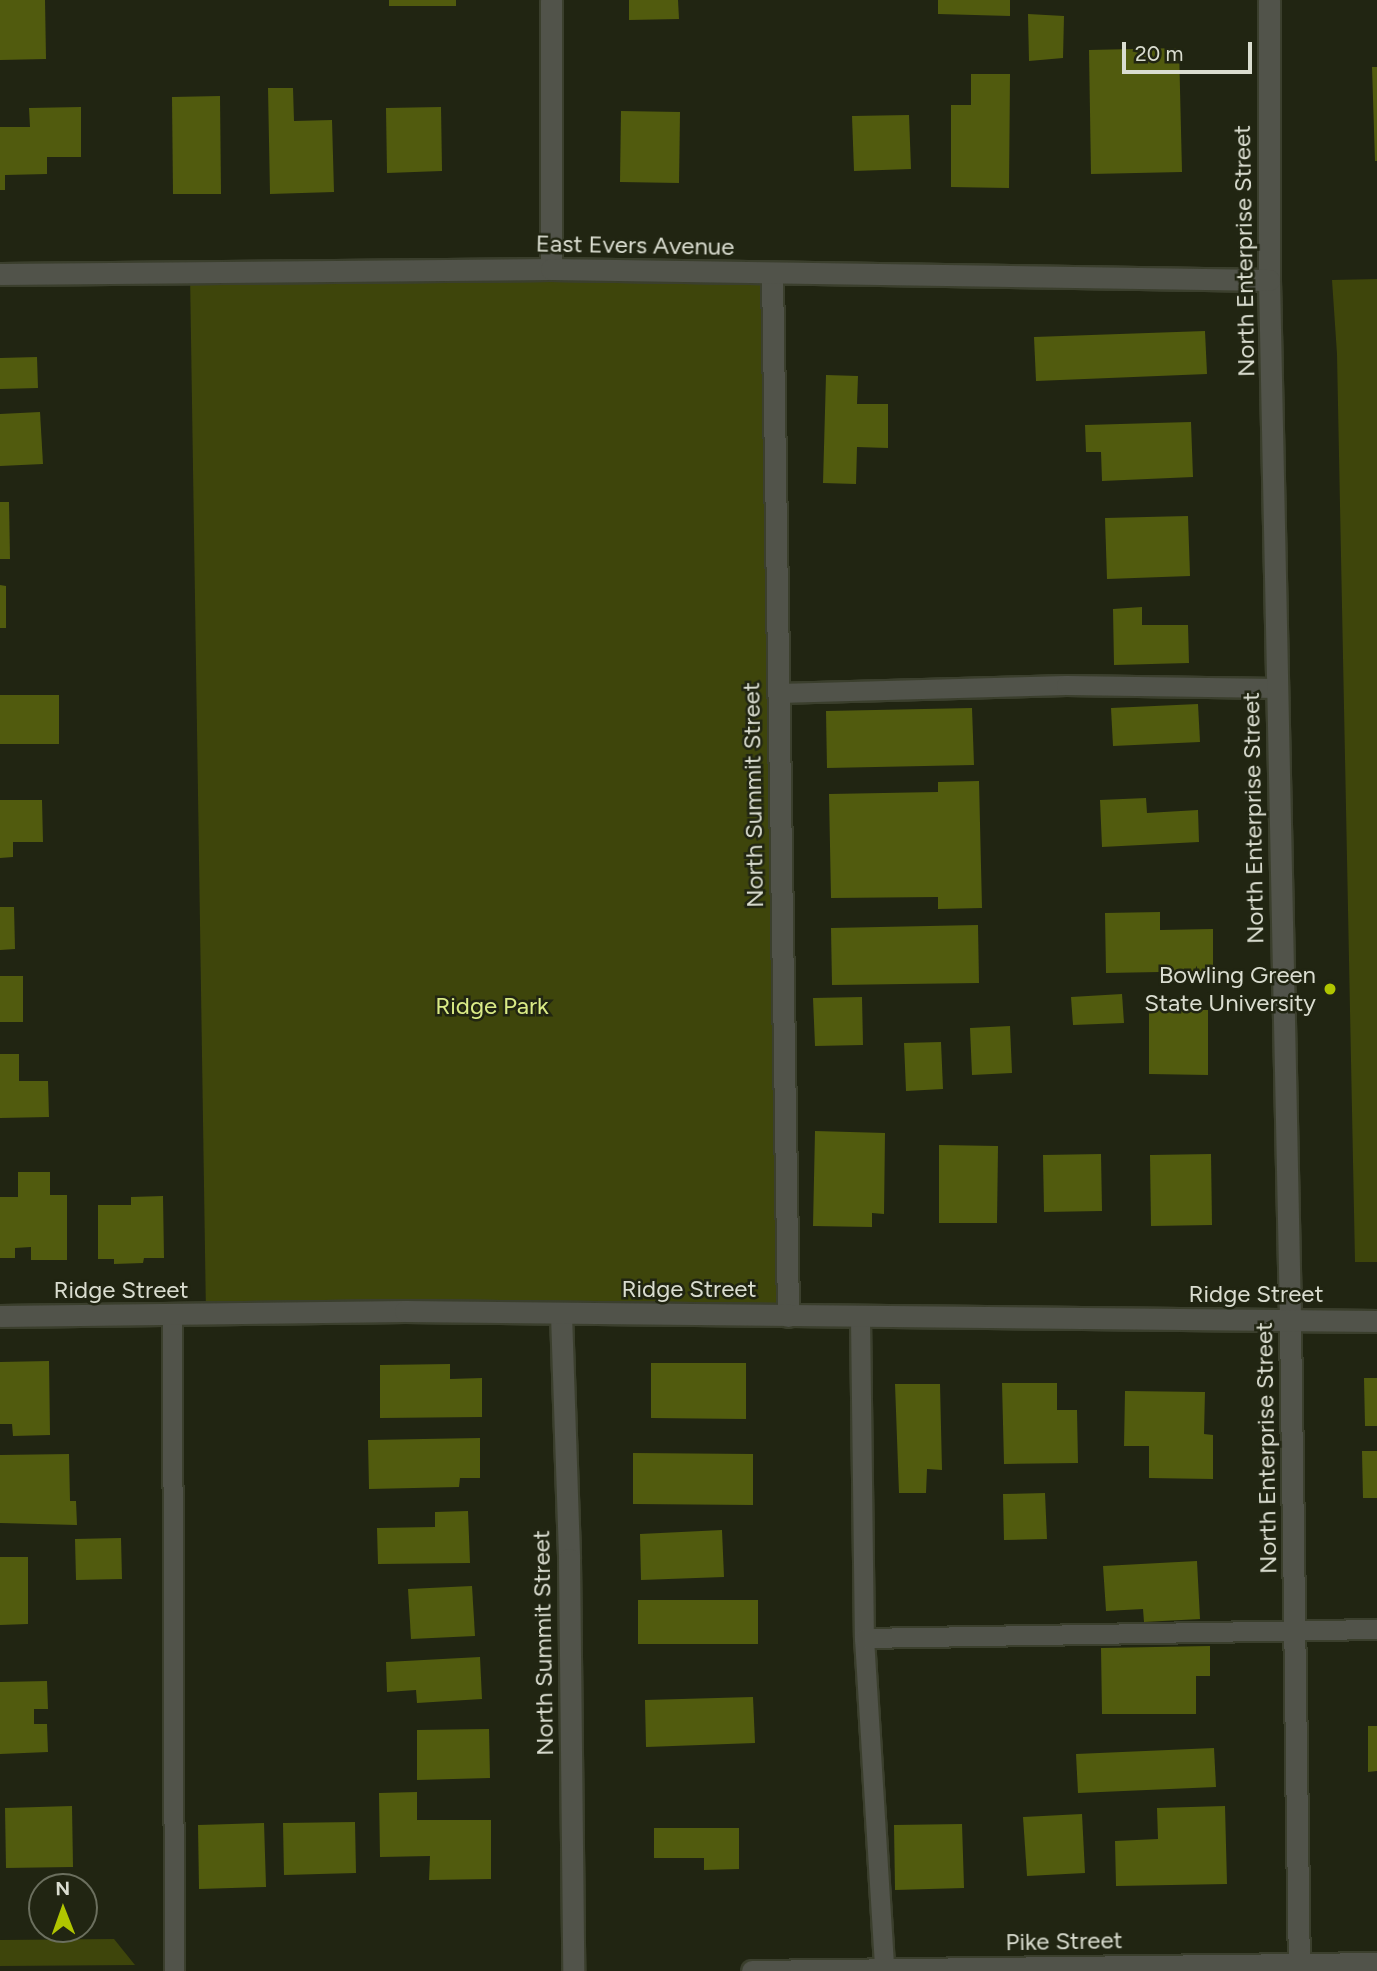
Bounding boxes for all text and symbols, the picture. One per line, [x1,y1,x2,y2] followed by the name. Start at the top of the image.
[1125,28,1254,72] scale bar
[1135,41,1183,66] text: 20 m
[1227,125,1261,377] street label: North Enterprise Street
[535,229,735,261] street label: East Evers Avenue
[737,682,769,908] street label: North Summit Street
[1236,692,1270,944] street label: North Enterprise Street
[1144,961,1316,1017] place label: Bowling Green State University
[1322,981,1338,997] marker: Bowling Green State University
[435,992,549,1020] park label: Ridge Park
[622,1275,756,1303] street label: Ridge Street
[54,1276,188,1304] street label: Ridge Street
[1189,1280,1323,1308] street label: Ridge Street
[1249,1322,1283,1574] street label: North Enterprise Street
[527,1530,559,1756] street label: North Summit Street
[28,1873,98,1943] north arrow
[55,1877,70,1900] text: N
[1005,1926,1123,1956] street label: Pike Street

